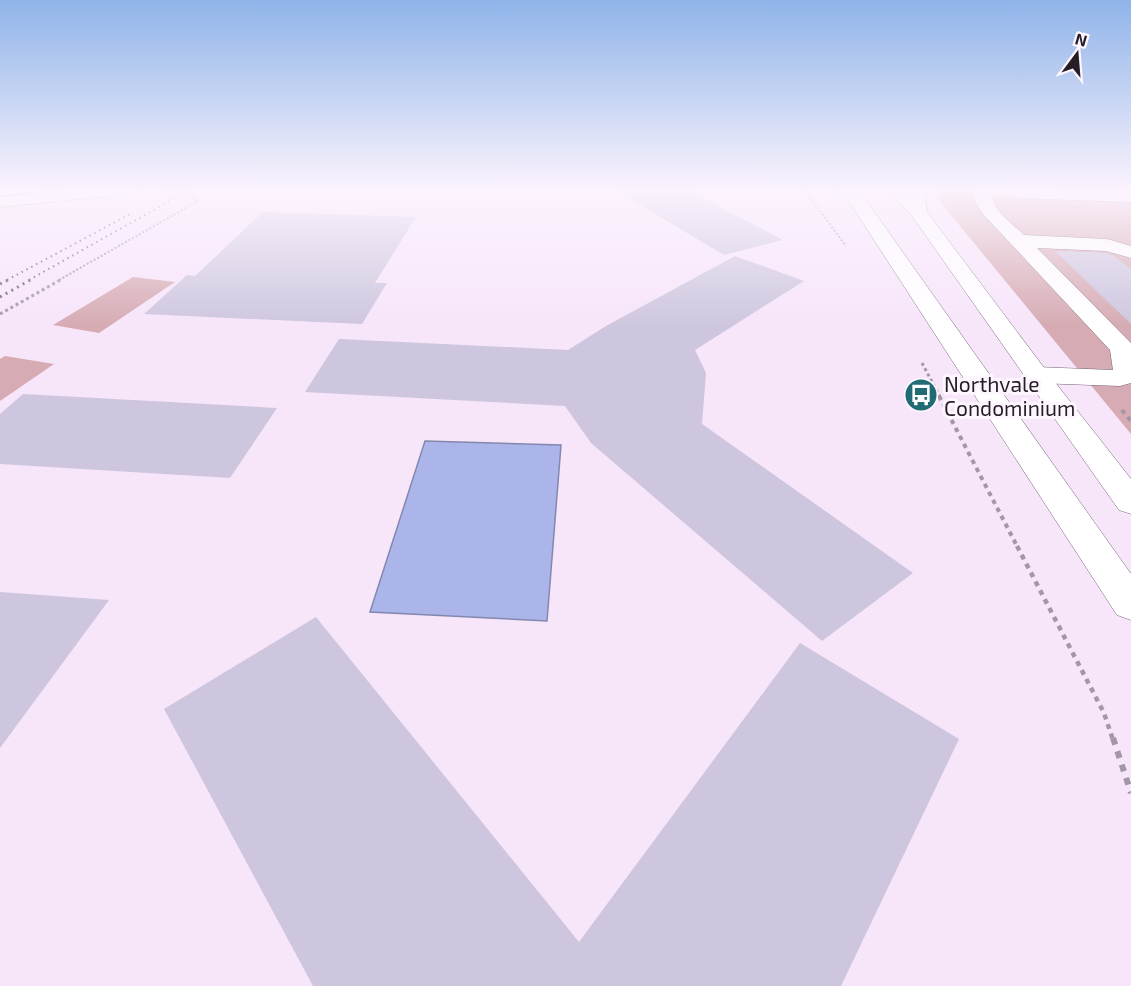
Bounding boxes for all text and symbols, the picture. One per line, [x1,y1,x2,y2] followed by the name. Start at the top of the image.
[1047,24,1107,84] north arrow
[1073,28,1089,50] text: N
[944,371,1075,420] place label: Northvale Condominium
[903,377,939,413] bus stop icon: Northvale Condominium

